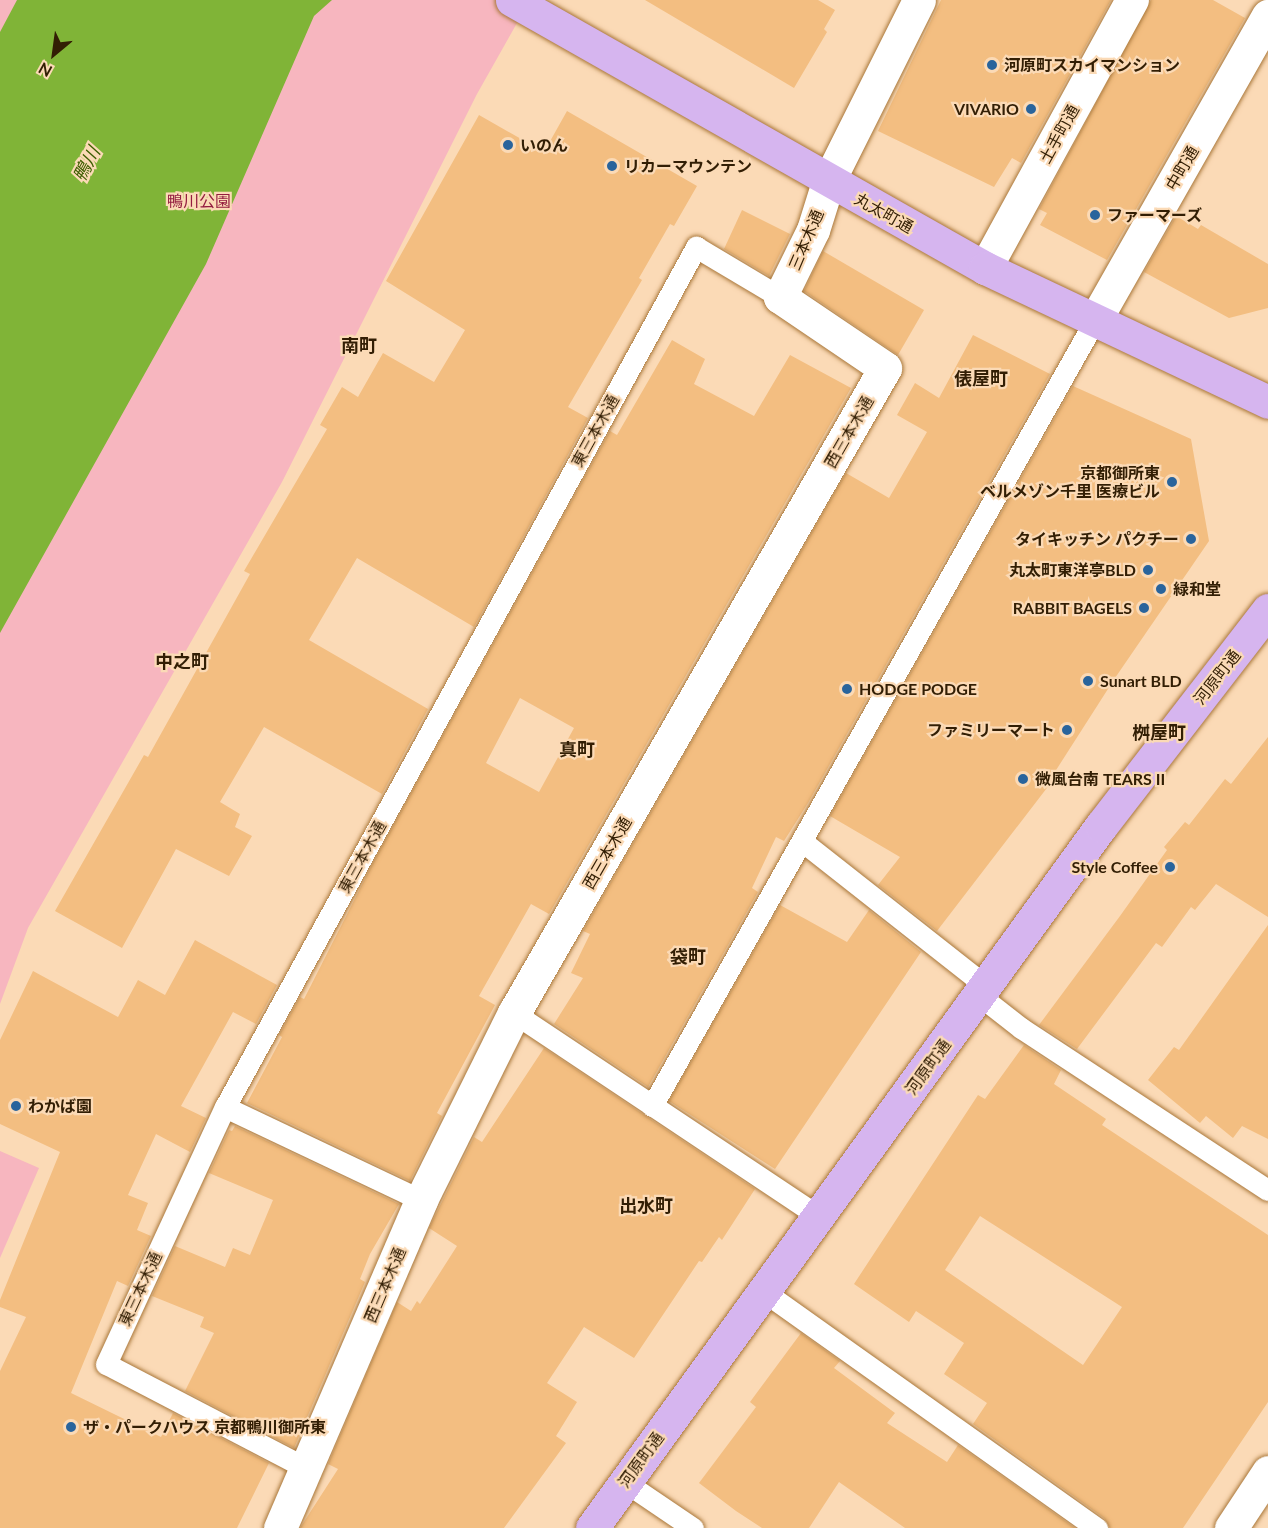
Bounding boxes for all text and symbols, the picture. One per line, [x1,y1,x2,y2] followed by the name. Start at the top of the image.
[24,24,84,84] north arrow
[1004,55,1180,75] place label: 河原町スカイマンション
[985,58,999,72] marker: 河原町スカイマンション
[35,59,55,81] text: N
[954,99,1019,119] place label: VIVARIO
[1035,101,1083,167] street label: 土手町通
[1024,102,1038,116] marker: VIVARIO
[520,135,568,155] place label: いのん
[501,138,515,152] marker: いのん
[1162,142,1202,194] street label: 中町通
[68,143,104,185] water label: 鴨川
[624,156,752,176] place label: リカーマウンテン
[605,159,619,173] marker: リカーマウンテン
[851,189,917,237] street label: 丸太町通
[167,191,231,211] park label: 鴨川公園
[1107,205,1203,225] place label: ファーマーズ
[785,207,827,273] street label: 三本木通
[1088,208,1102,222] marker: ファーマーズ
[341,334,377,356] district label: 南町
[954,367,1008,389] district label: 俵屋町
[567,391,623,471] street label: 東三本木通
[821,393,877,471] street label: 西三本木通
[980,463,1160,501] place label: 京都御所東 ベルメゾン千里 医療ビル
[1165,475,1179,489] marker: 京都御所東 ベルメゾン千里 医療ビル
[1015,529,1179,549] place label: タイキッチン パクチー
[1184,532,1198,546] marker: タイキッチン パクチー
[1009,560,1136,580] place label: 丸太町東洋亭BLD
[1141,563,1155,577] marker: 丸太町東洋亭BLD
[1173,579,1221,599] place label: 緑和堂
[1154,582,1168,596] marker: 緑和堂
[1012,598,1132,618] place label: RABBIT BAGELS
[1137,601,1151,615] marker: RABBIT BAGELS
[1190,646,1244,708] street label: 河原町通
[155,650,209,672] district label: 中之町
[1100,671,1182,691] place label: Sunart BLD
[1081,674,1095,688] marker: Sunart BLD
[859,679,977,699] place label: HODGE PODGE
[840,682,854,696] marker: HODGE PODGE
[927,720,1055,740] place label: ファミリーマート
[1132,721,1186,743] district label: 桝屋町
[1060,723,1074,737] marker: ファミリーマート
[559,738,595,760] district label: 真町
[1035,769,1165,789] place label: 微風台南 TEARS II
[1016,772,1030,786] marker: 微風台南 TEARS II
[579,814,635,892] street label: 西三本木通
[334,817,390,897] street label: 東三本木通
[1072,857,1158,877] place label: Style Coffee
[1163,860,1177,874] marker: Style Coffee
[670,945,706,967] district label: 袋町
[901,1035,955,1099] street label: 河原町通
[28,1096,92,1116] place label: わかば園
[9,1099,23,1113] marker: わかば園
[619,1194,673,1216] district label: 出水町
[361,1244,409,1326] street label: 西三本木通
[114,1249,166,1329] street label: 東三本木通
[83,1417,327,1437] place label: ザ・パークハウス 京都鴨川御所東
[64,1420,78,1434] marker: ザ・パークハウス 京都鴨川御所東
[614,1428,668,1492] street label: 河原町通

